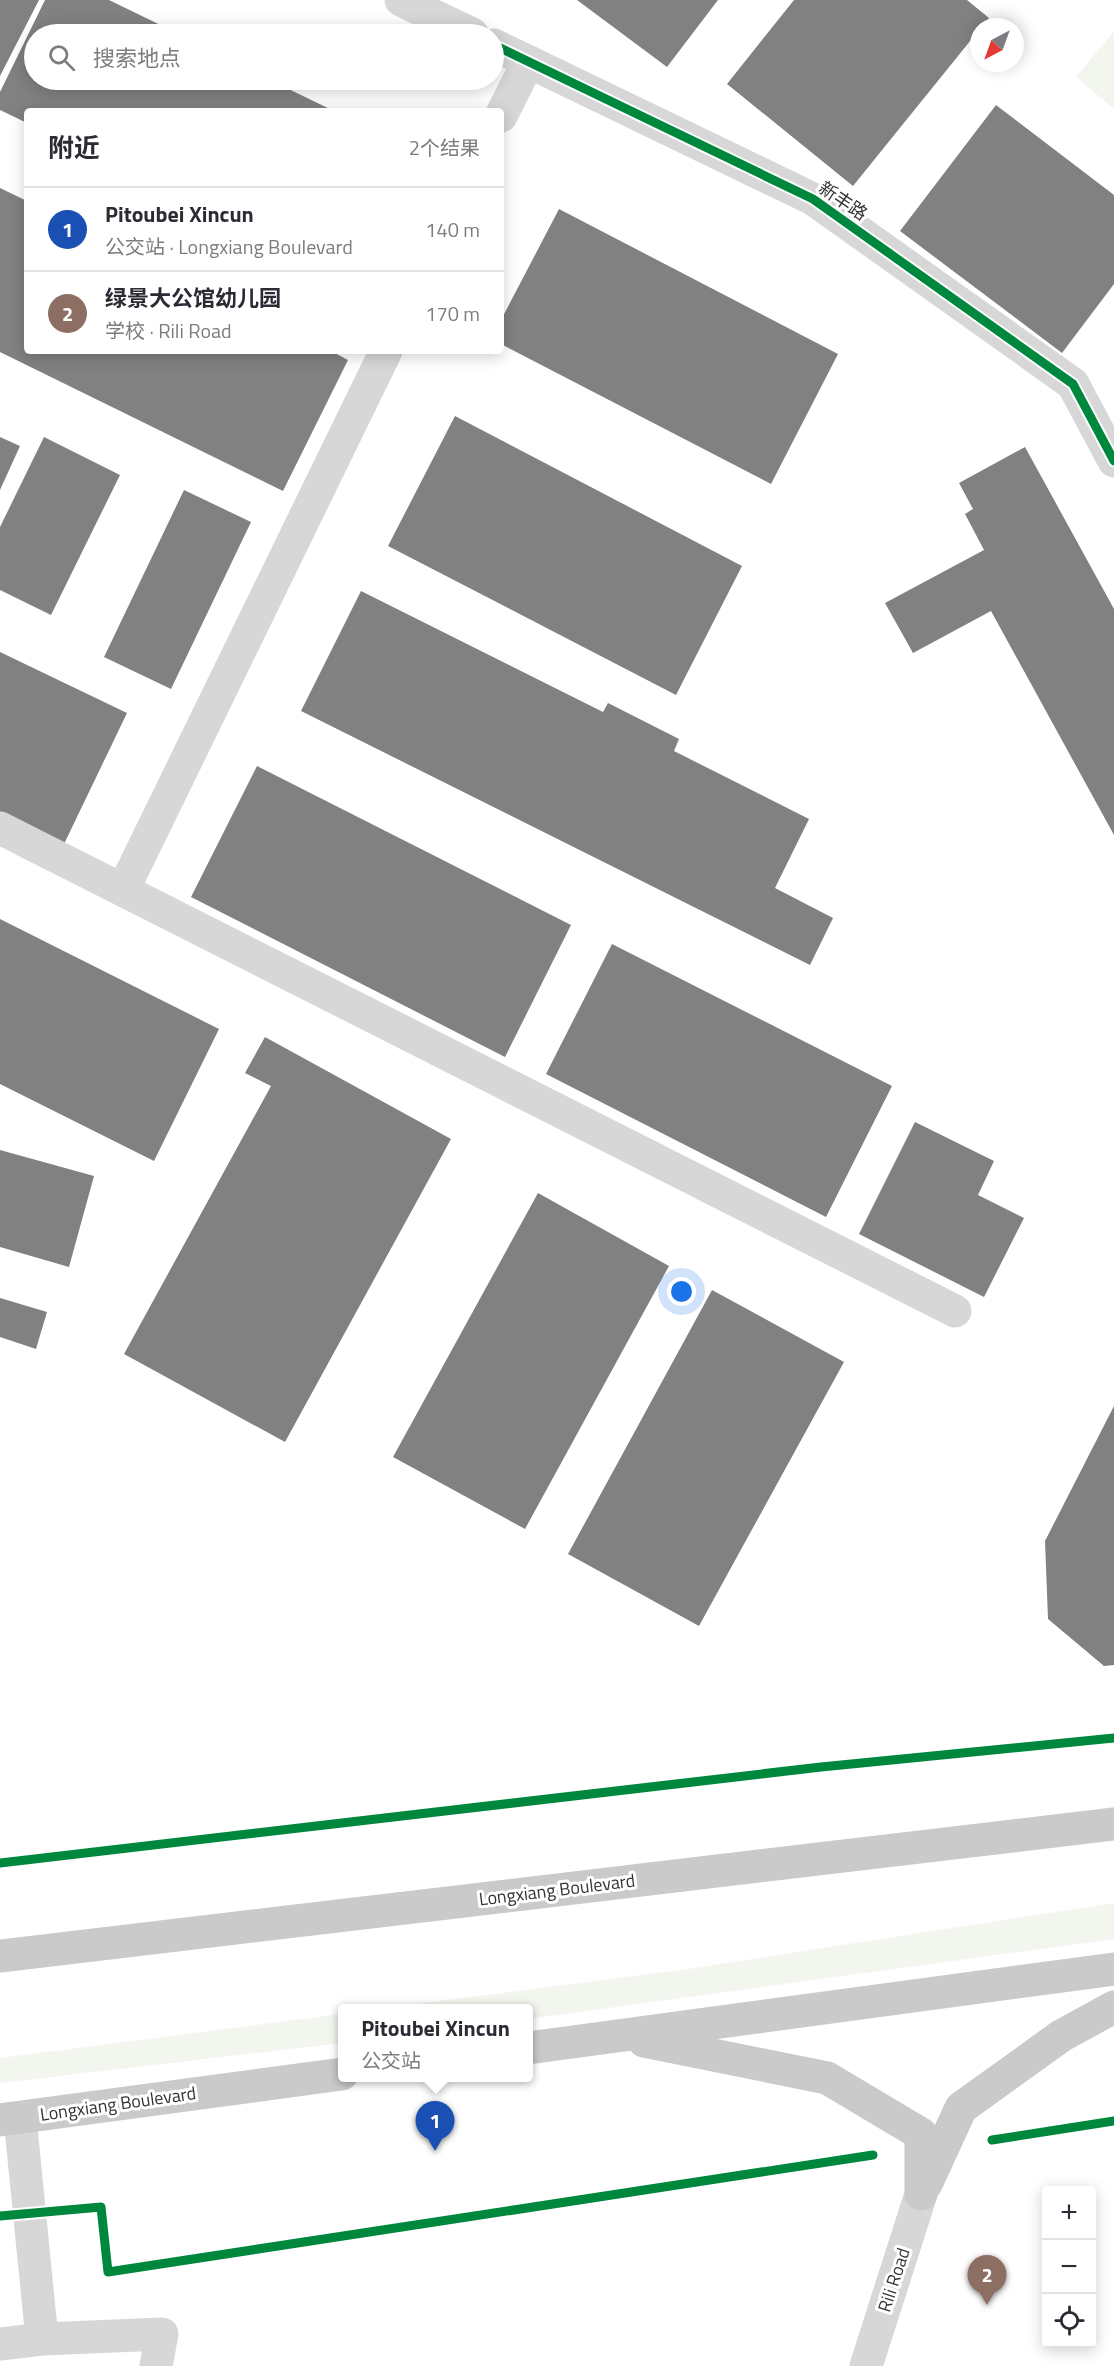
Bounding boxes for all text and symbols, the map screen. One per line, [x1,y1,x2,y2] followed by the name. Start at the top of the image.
[970,18,1024,72] north arrow
[24,24,504,90] search box
[45,41,78,74] icon: search
[93,41,181,75] text: 搜索地点
[48,128,100,167] text: 附近
[409,132,480,163] text: 2个结果
[813,174,873,227] street label: 新丰路
[105,197,254,231] text: Pitoubei Xincun
[62,214,73,245] text: 1
[425,214,480,245] text: 140 m
[105,231,353,262] text: 公交站 · Longxiang Boulevard
[105,281,281,315] text: 绿景大公馆幼儿园
[62,298,73,329] text: 2
[425,298,480,329] text: 170 m
[105,315,232,346] text: 学校 · Rili Road
[667,1277,696,1306] your location
[477,1867,637,1912] street label: Longxiang Boulevard
[338,2004,533,2082] popup
[361,2011,510,2045] text: Pitoubei Xincun
[361,2045,421,2076] text: 公交站
[38,2079,198,2128] street label: Longxiang Boulevard
[416,2102,454,2151] pin: 1
[1042,2186,1096,2348] map controls
[1042,2186,1096,2240] button: +
[1042,2240,1096,2294] button: −
[870,2244,917,2315] street label: Rili Road
[968,2256,1006,2305] pin: 2
[1042,2294,1096,2348] button: locate

